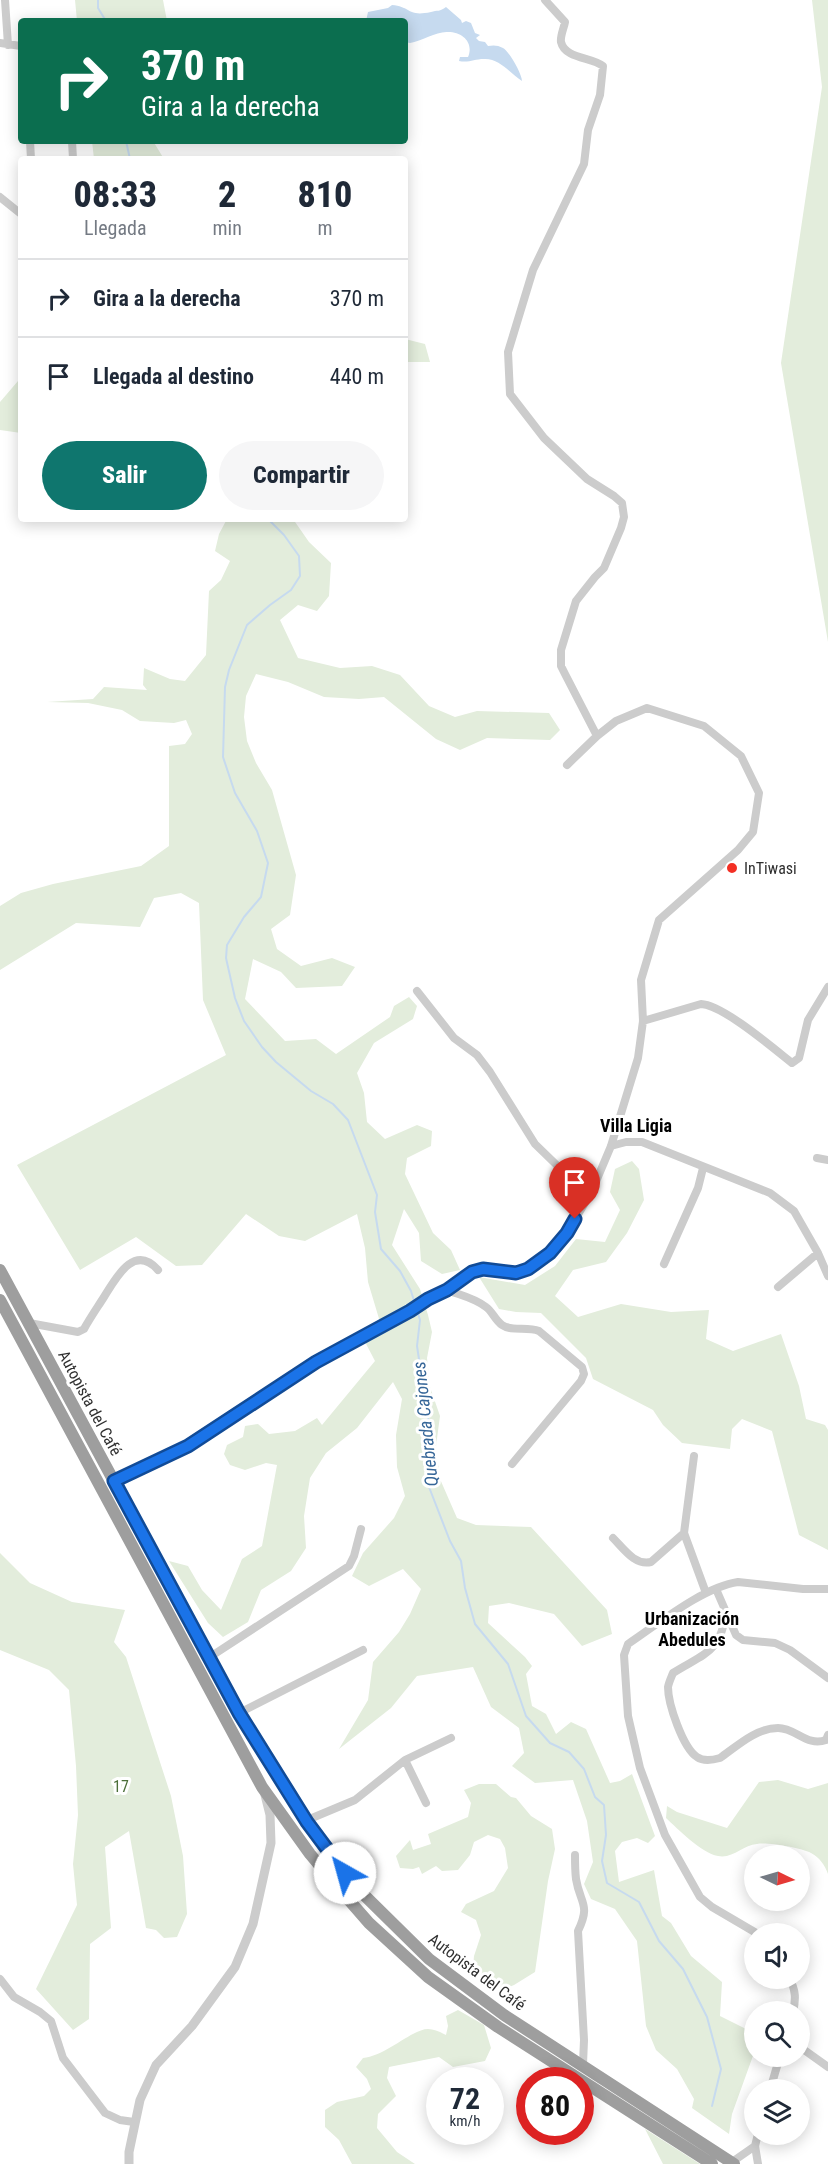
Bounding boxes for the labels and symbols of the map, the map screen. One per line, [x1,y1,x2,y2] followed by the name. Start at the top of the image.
[744,859,797,878] place label: InTiwasi
[725,861,739,875] marker: InTiwasi
[600,1115,672,1136] district label: Villa Ligia
[549,1157,600,1219] pin
[54,1347,126,1459] street label: Autopista del Café
[408,1360,442,1488] water label: Quebrada Cajones
[645,1608,739,1650] district label: Urbanización Abedules
[113,1777,129,1796] park label: 17
[313,1841,377,1905] position arrow
[744,1845,810,1911] north arrow
[425,1929,529,2015] street label: Autopista del Café
[516,2067,594,2145] speed limit sign: 80

